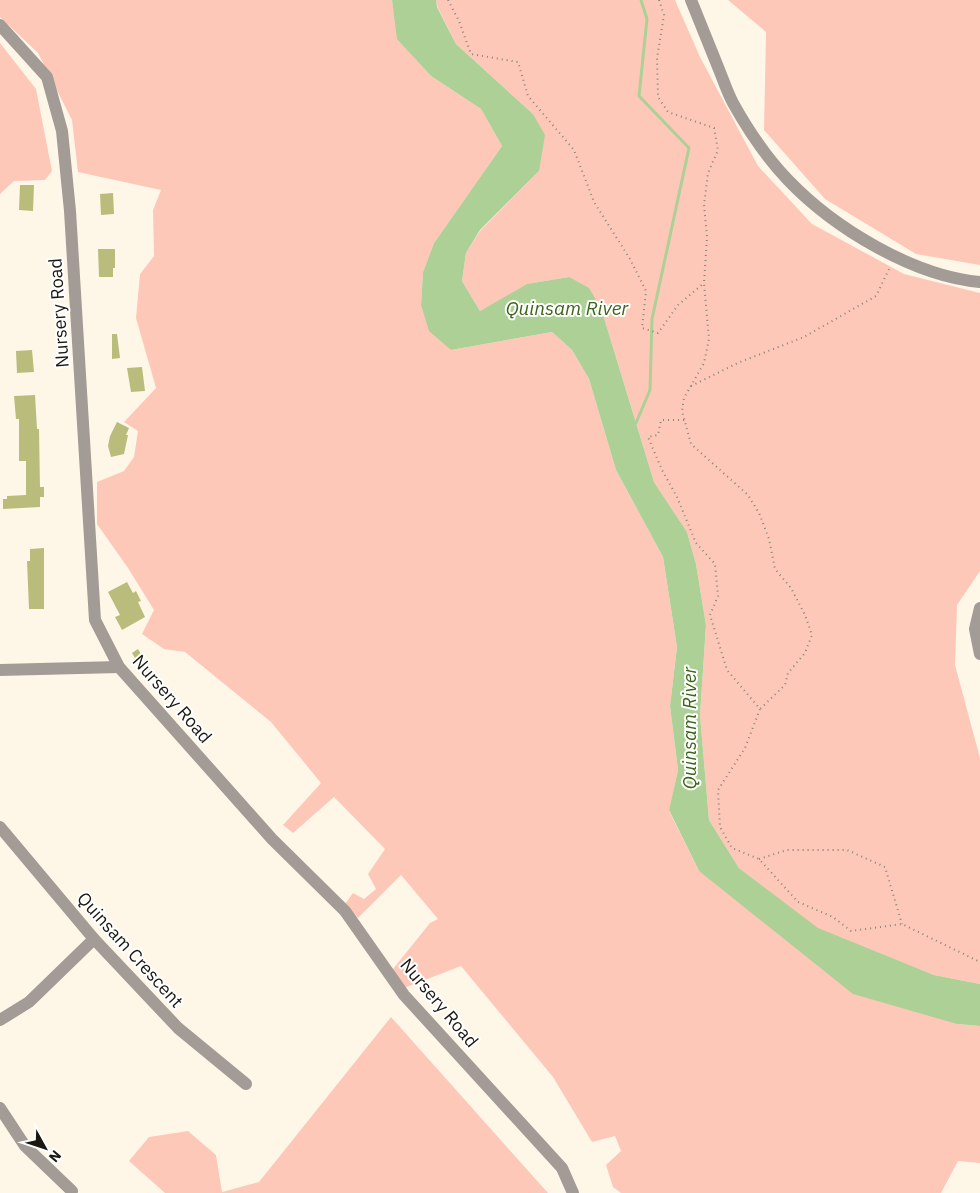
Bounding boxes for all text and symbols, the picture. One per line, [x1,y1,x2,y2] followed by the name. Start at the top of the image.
[43,258,74,369] street label: Nursery Road
[506,296,629,320] water label: Quinsam River
[128,650,217,748] street label: Nursery Road
[677,666,701,789] water label: Quinsam River
[72,887,188,1012] street label: Quinsam Crescent
[395,953,483,1052] street label: Nursery Road
[20,1123,70,1173] north arrow
[45,1147,65,1166] text: N

